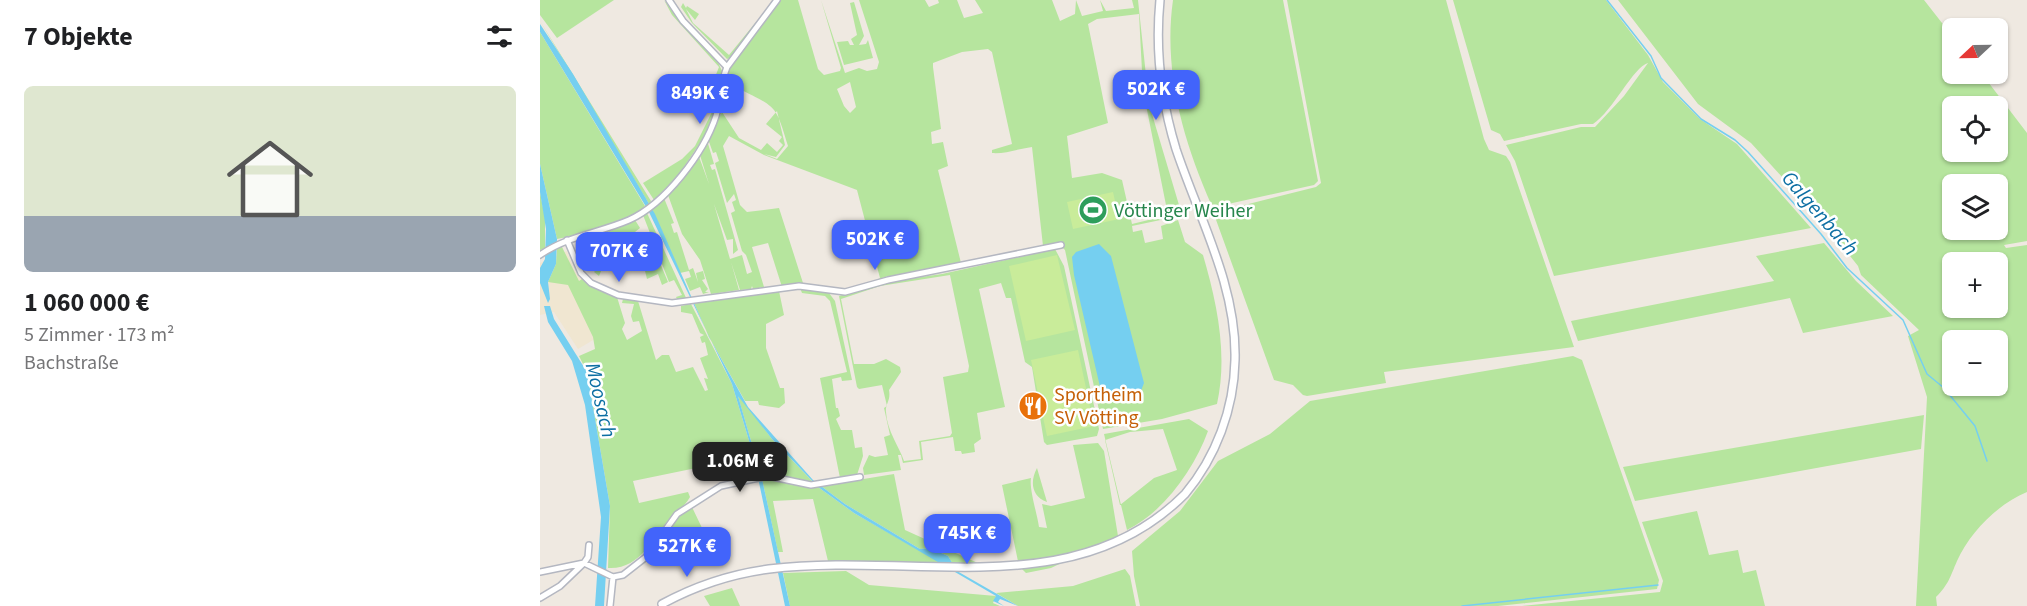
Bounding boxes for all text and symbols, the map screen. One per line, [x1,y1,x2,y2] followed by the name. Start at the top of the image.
[24,18,133,55] text: 7 Objekte
[1942,18,2008,84] north arrow
[1942,18,2008,396] map controls
[483,20,516,53] icon: filters
[1107,70,1205,121] pin: 502K €
[651,74,749,125] pin: 849K €
[1127,75,1185,103] text: 502K €
[671,79,729,107] text: 849K €
[1942,96,2008,162] button: locate
[216,125,324,233] icon: home
[1775,164,1865,262] water label: Galgenbach
[1942,174,2008,240] button: layers
[1077,194,1109,226] sports icon: Vöttinger Weiher
[1114,197,1253,225] place label: Vöttinger Weiher
[826,220,924,271] pin: 502K €
[846,225,904,253] text: 502K €
[570,232,668,283] pin: 707K €
[590,237,648,265] text: 707K €
[1942,252,2008,318] button: +
[24,284,149,321] text: 1 060 000 €
[24,321,174,349] text: 5 Zimmer · 173 m²
[1942,330,2008,396] button: −
[24,349,119,377] text: Bachstraße
[578,359,624,441] water label: Moosach
[1054,381,1143,432] place label: Sportheim SV Vötting
[1017,390,1049,422] restaurant icon: Sportheim SV Vötting
[685,442,795,493] pin: 1.06M €
[706,447,774,475] text: 1.06M €
[918,514,1016,565] pin: 745K €
[938,519,996,547] text: 745K €
[638,527,736,578] pin: 527K €
[658,532,716,560] text: 527K €

